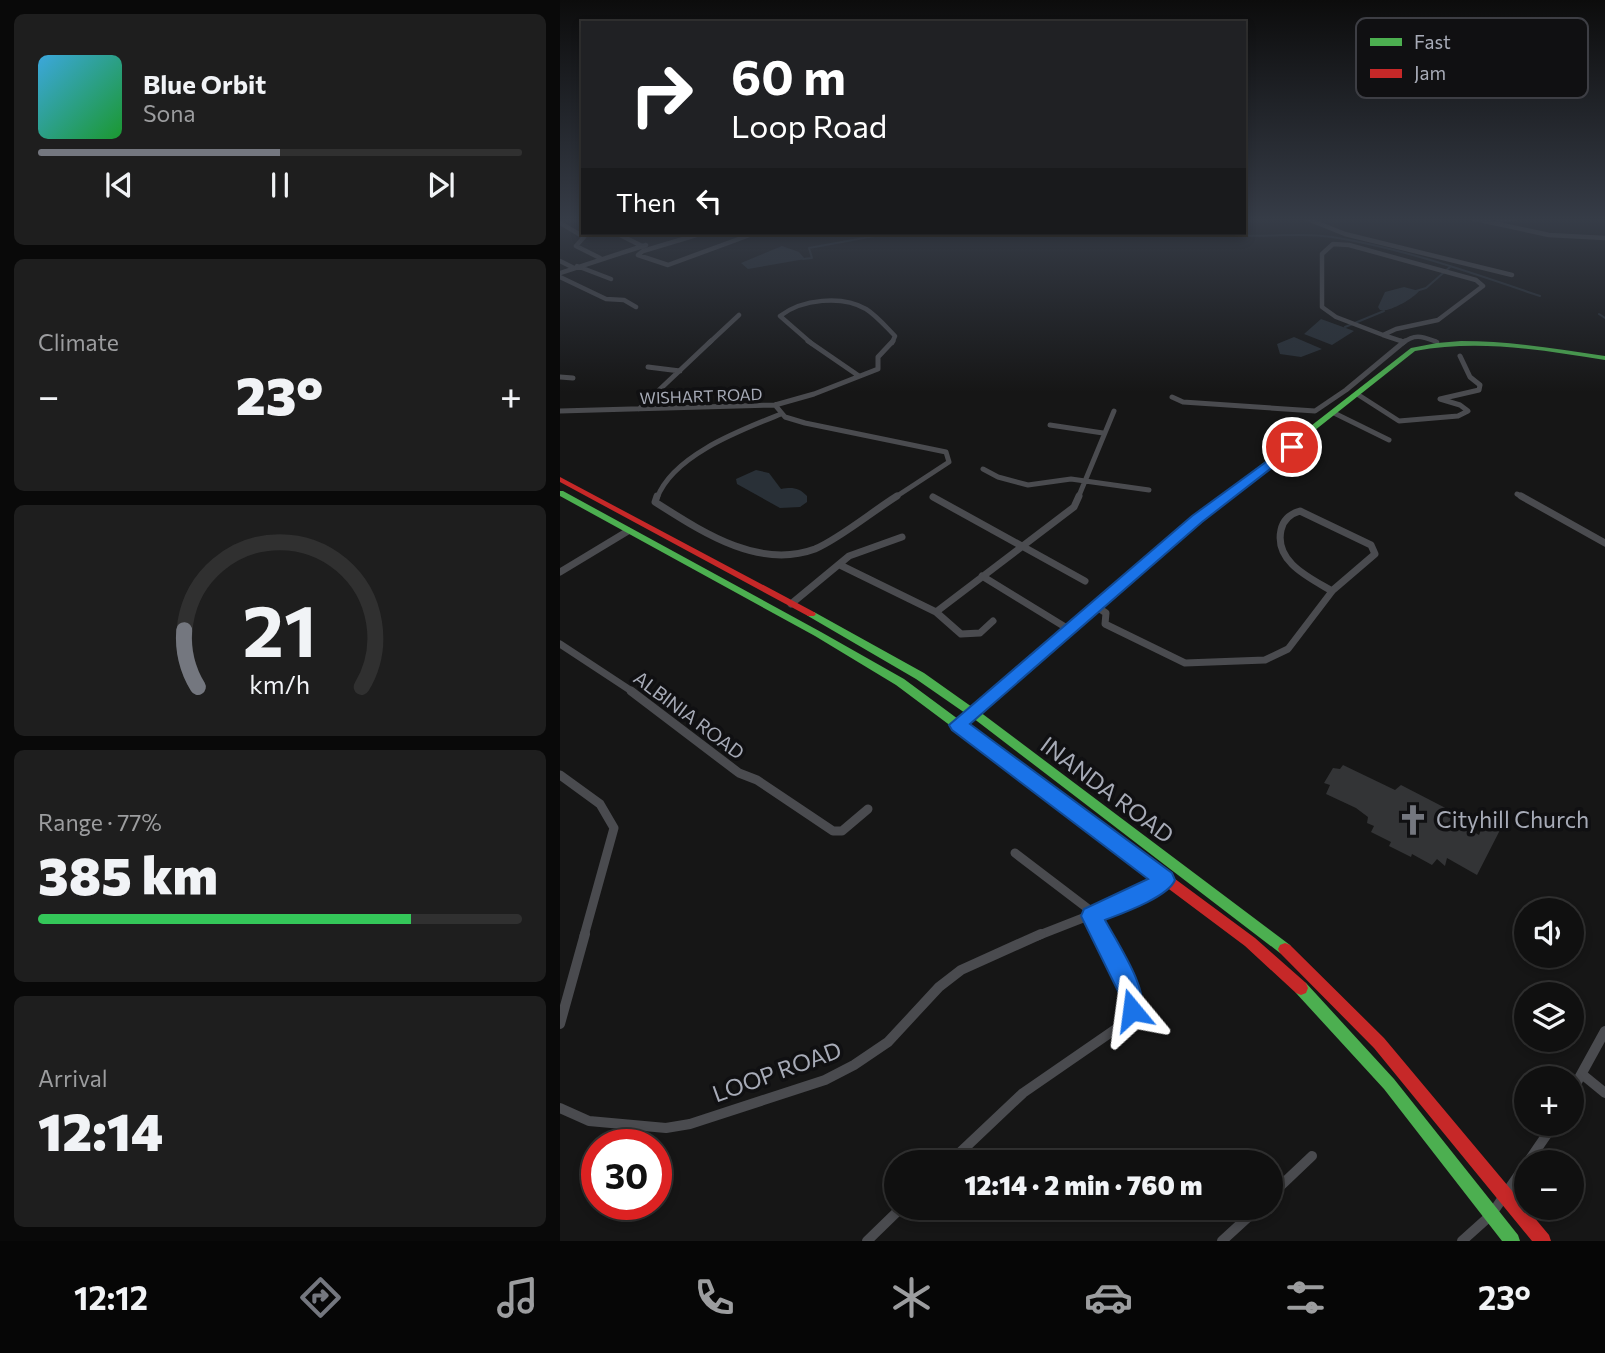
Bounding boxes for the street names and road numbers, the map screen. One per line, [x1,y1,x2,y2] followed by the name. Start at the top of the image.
[639,384,763,407] street label: WISHART ROAD
[629,666,749,764] street label: ALBINIA ROAD
[1035,730,1180,848] street label: INANDA ROAD
[708,1035,845,1107] street label: LOOP ROAD

